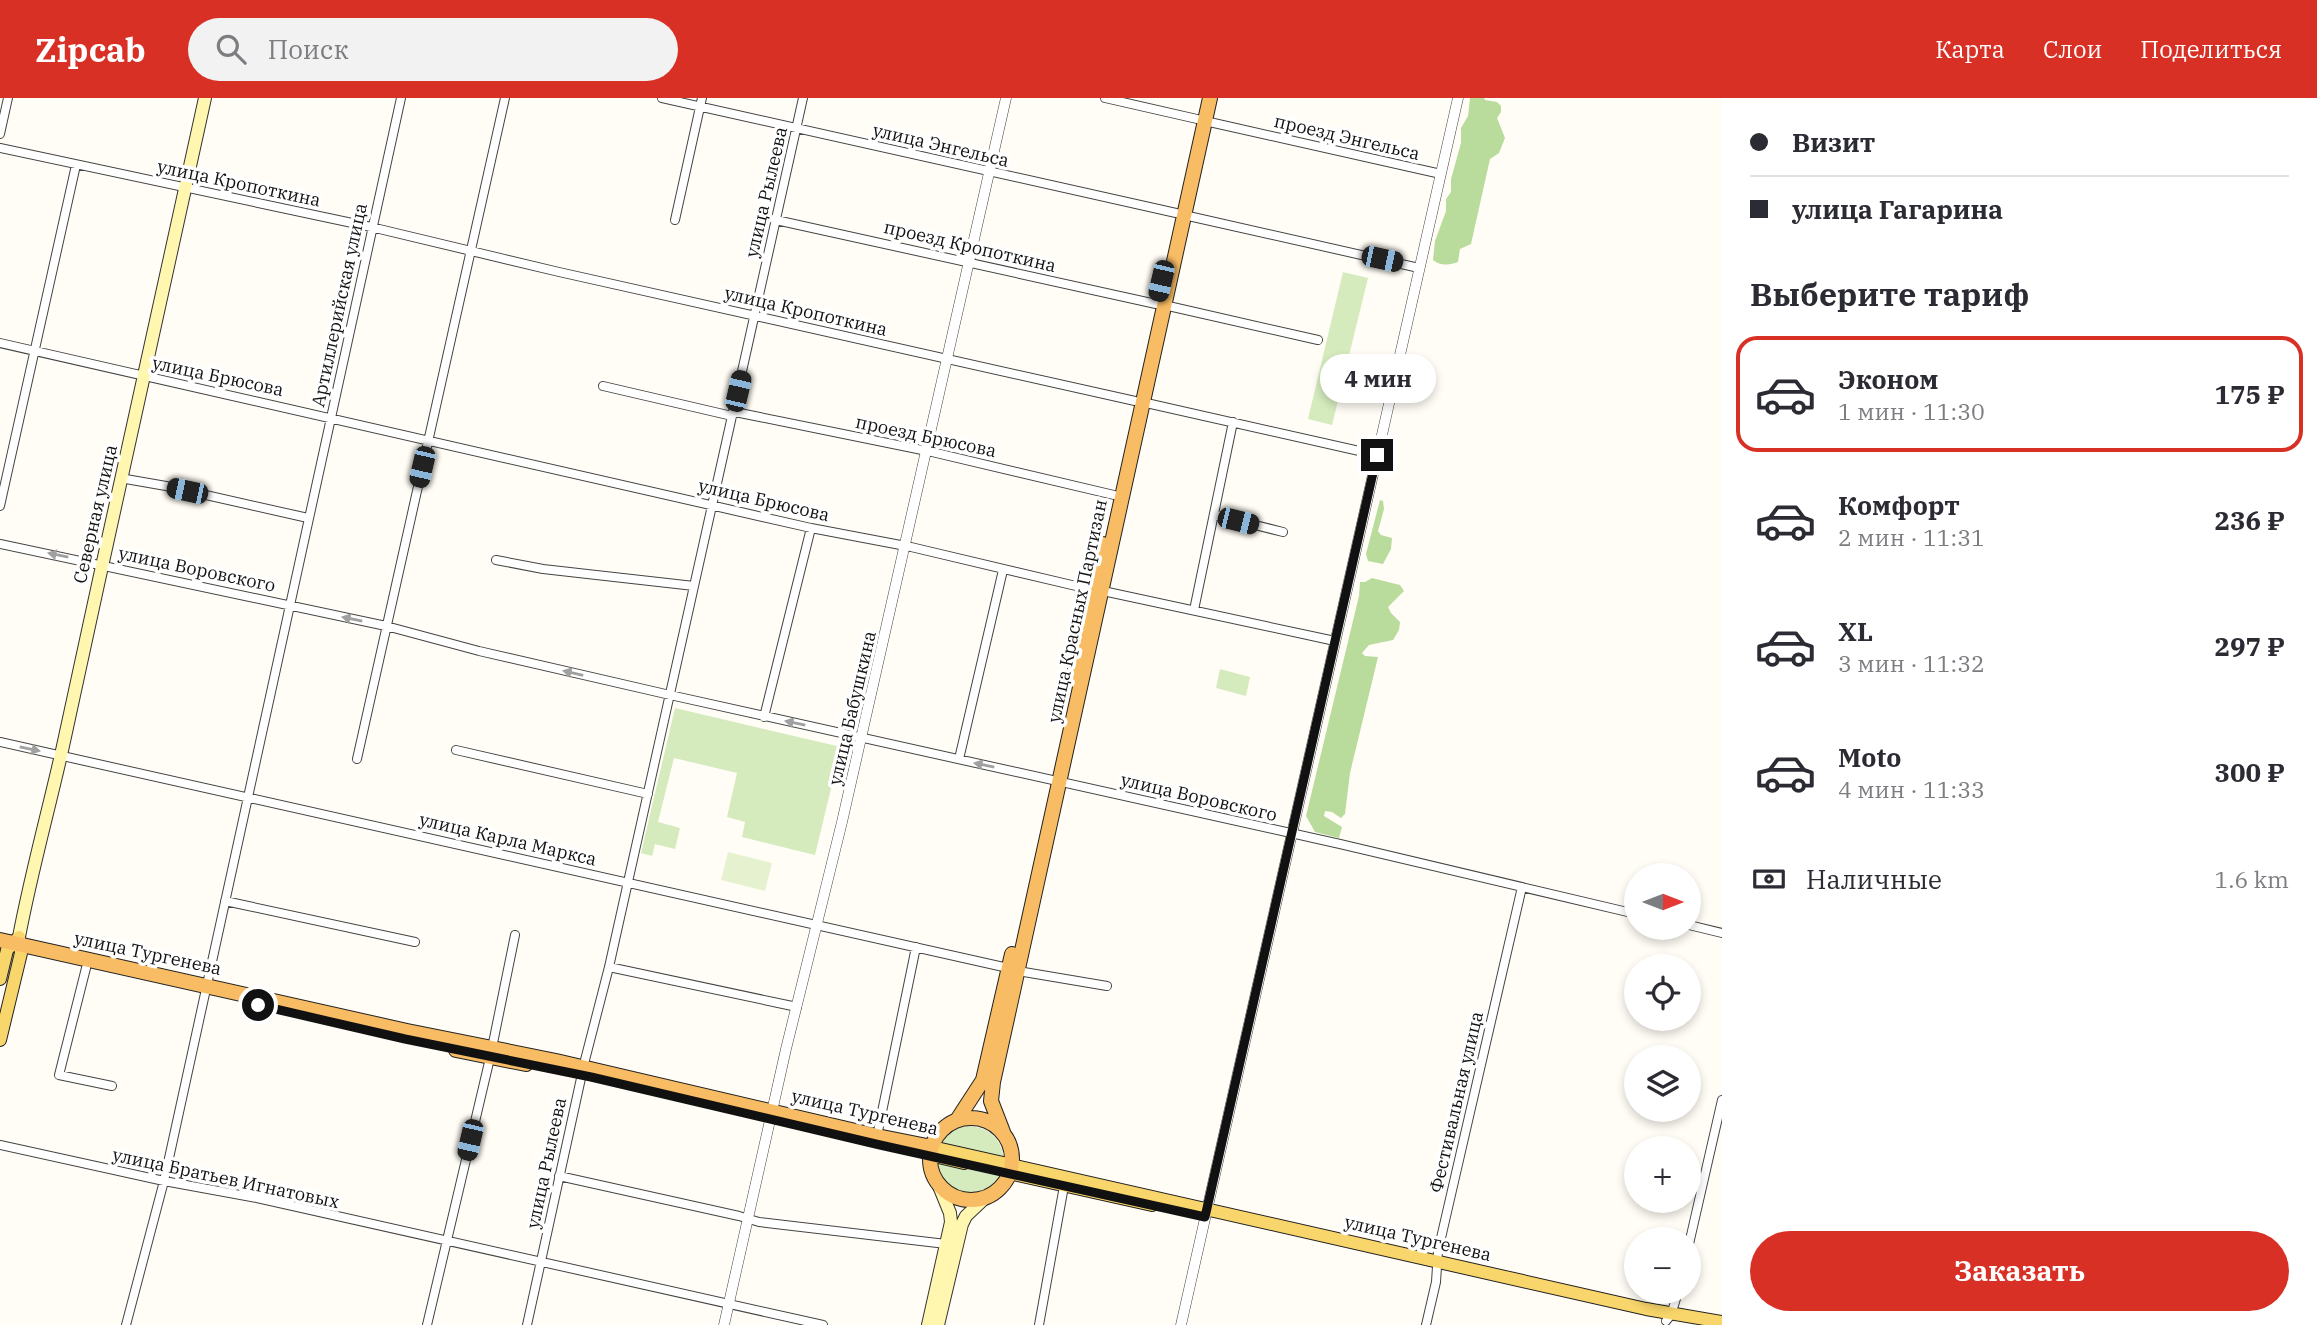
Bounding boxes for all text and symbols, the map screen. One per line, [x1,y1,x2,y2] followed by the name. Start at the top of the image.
[188,18,678,81] search box
[35,28,146,71] text: Zipcab
[212,30,250,68] icon: search
[268,32,349,66] text: Поиск
[1935,33,2005,65] text: Карта
[2043,33,2102,65] text: Слои
[2140,33,2282,65] text: Поделиться
[1272,109,1422,165] street label: проезд Энгельса
[871,118,1012,172] street label: улица Энгельса
[740,124,792,260] street label: улица Рылеева
[1792,125,1875,159] text: Визит
[155,154,323,212] street label: улица Кропоткина
[1792,192,2003,226] text: улица Гагарина
[306,201,372,409] street label: Артиллерийская улица
[882,215,1059,277] street label: проезд Кропоткина
[1360,244,1405,274] car
[1147,258,1176,304] car
[1750,273,2030,315] text: Выберите тариф
[722,281,890,341] street label: улица Кропоткина
[150,351,286,401] street label: улица Брюсова
[1319,354,1435,402] callout: 4 мин
[1838,362,1939,396] text: Эконом
[1344,363,1412,393] text: 4 мин
[1754,363,1817,426] icon: car
[724,368,753,414] car
[2214,377,2285,411] text: 175 ₽
[1838,396,1985,426] text: 1 мин · 11:30
[853,410,999,462] street label: проезд Брюсова
[1361,439,1393,471] route end
[68,442,122,586] street label: Северная улица
[408,444,437,490] car
[696,474,832,526] street label: улица Брюсова
[165,476,210,506] car
[1838,488,1960,522] text: Комфорт
[1754,489,1817,552] icon: car
[1042,497,1112,725] street label: улица Красных Партизан
[2214,503,2285,537] text: 236 ₽
[1216,506,1261,536] car
[1838,522,1985,552] text: 2 мин · 11:31
[116,541,278,597] street label: улица Воровского
[47,550,69,561] one-way arrow
[341,613,363,624] one-way arrow
[1838,614,1873,648] text: XL
[1754,615,1817,678] icon: car
[823,628,881,787] street label: улица Бабушкина
[2214,629,2285,663] text: 297 ₽
[1838,648,1985,678] text: 3 мин · 11:32
[562,667,584,678] one-way arrow
[784,718,806,729] one-way arrow
[1838,740,1901,774] text: Moto
[1754,741,1817,804] icon: car
[19,743,41,754] one-way arrow
[2214,755,2285,789] text: 300 ₽
[973,759,995,770] one-way arrow
[1119,768,1279,826] street label: улица Воровского
[1838,774,1985,804] text: 4 мин · 11:33
[417,807,599,871] street label: улица Карла Маркса
[1750,860,1788,898] icon: cash
[1806,862,1942,896] text: Наличные
[1624,863,1701,940] north arrow
[1624,863,1701,1304] map controls
[2215,864,2289,894] text: 1.6 km
[72,926,224,980] street label: улица Тургенева
[1624,954,1701,1031] button: locate
[242,989,274,1021] route start
[1424,1009,1488,1195] street label: Фестивальная улица
[1624,1045,1701,1122] button: layers
[789,1084,941,1140] street label: улица Тургенева
[521,1095,571,1231] street label: улица Рылеева
[456,1117,485,1163] car
[1624,1136,1701,1213] button: +
[110,1143,342,1213] street label: улица Братьев Игнатовых
[1342,1210,1494,1266] street label: улица Тургенева
[1624,1227,1701,1304] button: −
[1750,1231,2289,1311] button: Заказать

